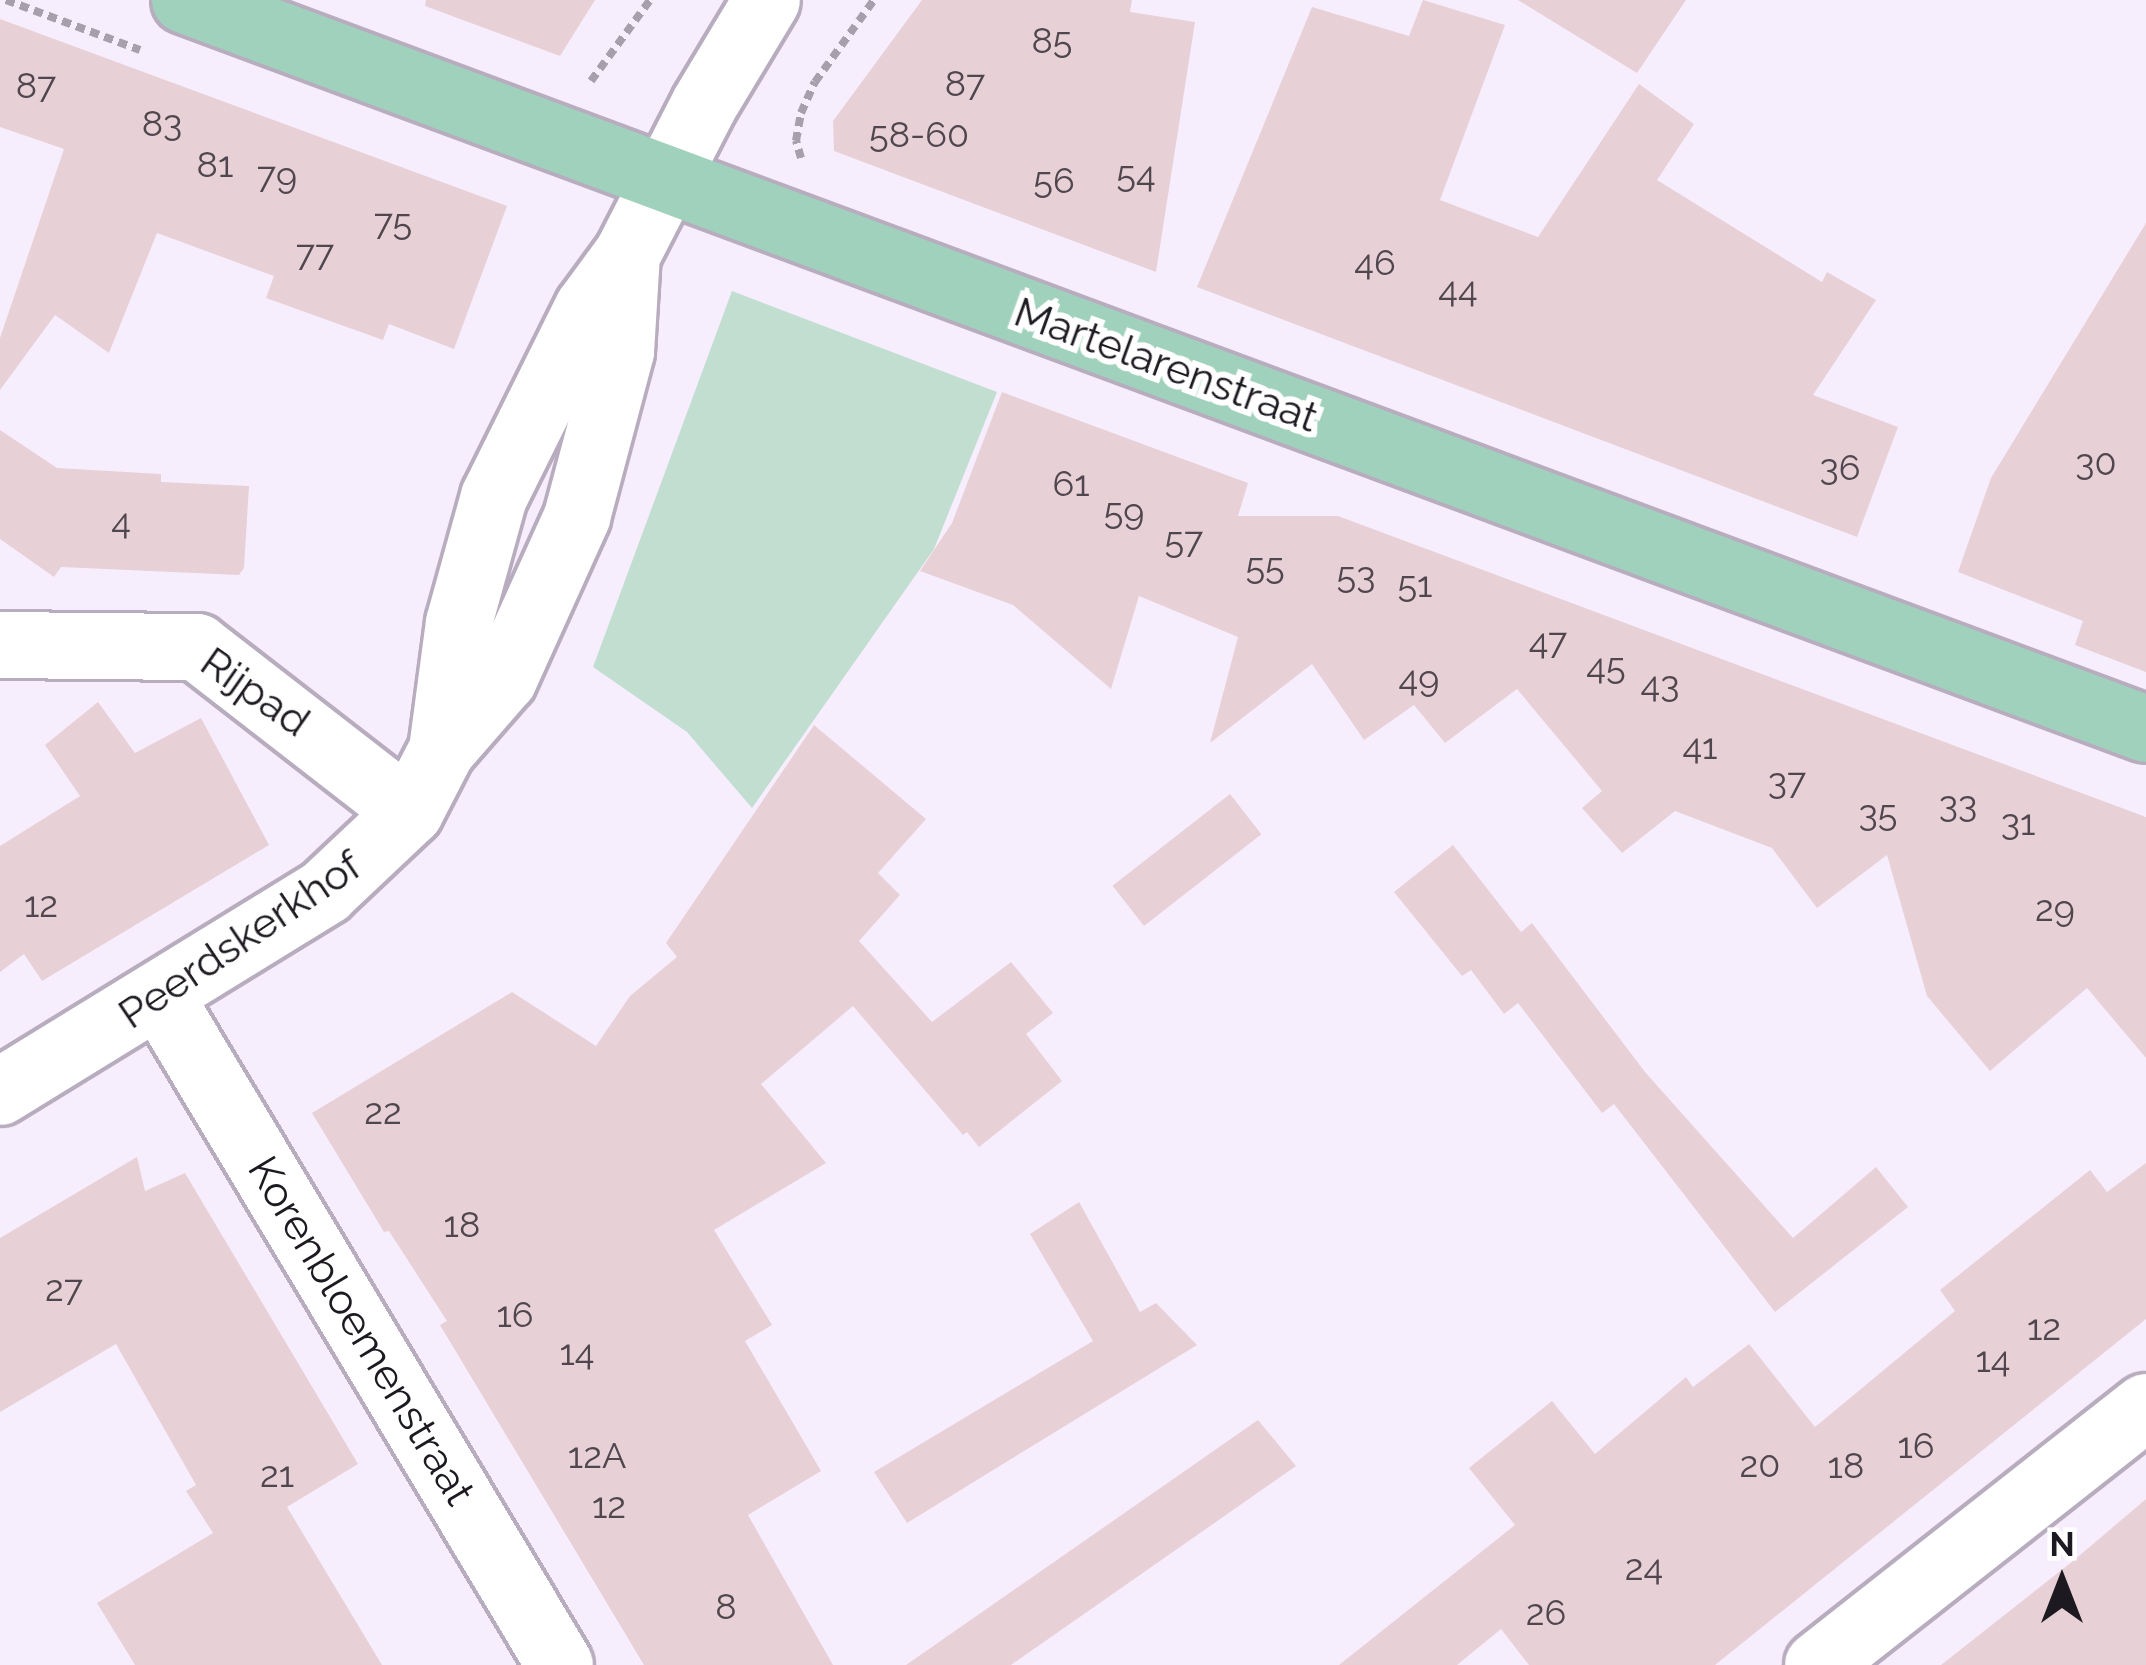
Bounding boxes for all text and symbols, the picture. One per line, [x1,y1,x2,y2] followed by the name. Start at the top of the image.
[1032,19,1072,63] house number: 85
[945,62,985,106] house number: 87
[16,64,56,108] house number: 87
[142,102,182,146] house number: 83
[869,113,969,157] house number: 58-60
[197,143,233,187] house number: 81
[1116,153,1156,197] house number: 54
[257,154,297,198] house number: 79
[1033,159,1075,203] house number: 56
[374,201,412,245] house number: 75
[296,232,334,276] house number: 77
[1354,241,1396,285] house number: 46
[1438,268,1478,312] house number: 44
[1008,287,1324,443] street label: Martelarenstraat
[2075,441,2117,485] house number: 30
[1820,446,1860,490] house number: 36
[1052,462,1090,506] house number: 61
[1104,490,1144,534] house number: 59
[111,500,131,544] house number: 4
[1165,519,1203,563] house number: 57
[1245,545,1285,589] house number: 55
[1337,554,1375,598] house number: 53
[1397,563,1433,607] house number: 51
[1529,620,1567,664] house number: 47
[191,637,319,747] street label: Rijpad
[1586,645,1626,689] house number: 45
[1399,657,1439,701] house number: 49
[1641,663,1679,707] house number: 43
[1682,725,1718,769] house number: 41
[1768,760,1806,804] house number: 37
[1939,783,1977,827] house number: 33
[1859,792,1897,836] house number: 35
[2001,801,2035,845] house number: 31
[109,840,371,1040] street label: Peerdskerkhof
[24,883,58,927] house number: 12
[2035,887,2075,931] house number: 29
[364,1090,402,1134] house number: 22
[237,1148,485,1514] street label: Korenbloemenstraat
[444,1203,480,1247] house number: 18
[45,1267,83,1311] house number: 27
[496,1293,534,1337] house number: 16
[2027,1306,2061,1350] house number: 12
[559,1331,595,1375] house number: 14
[1975,1338,2011,1382] house number: 14
[1897,1424,1935,1468] house number: 16
[568,1434,626,1478] house number: 12A
[1740,1443,1780,1487] house number: 20
[1828,1444,1864,1488] house number: 18
[260,1453,294,1497] house number: 21
[592,1484,626,1528] house number: 12
[2002,1521,2122,1641] north arrow
[2049,1525,2075,1564] text: N
[1625,1546,1663,1590] house number: 24
[715,1585,737,1629] house number: 8
[1526,1591,1566,1635] house number: 26

